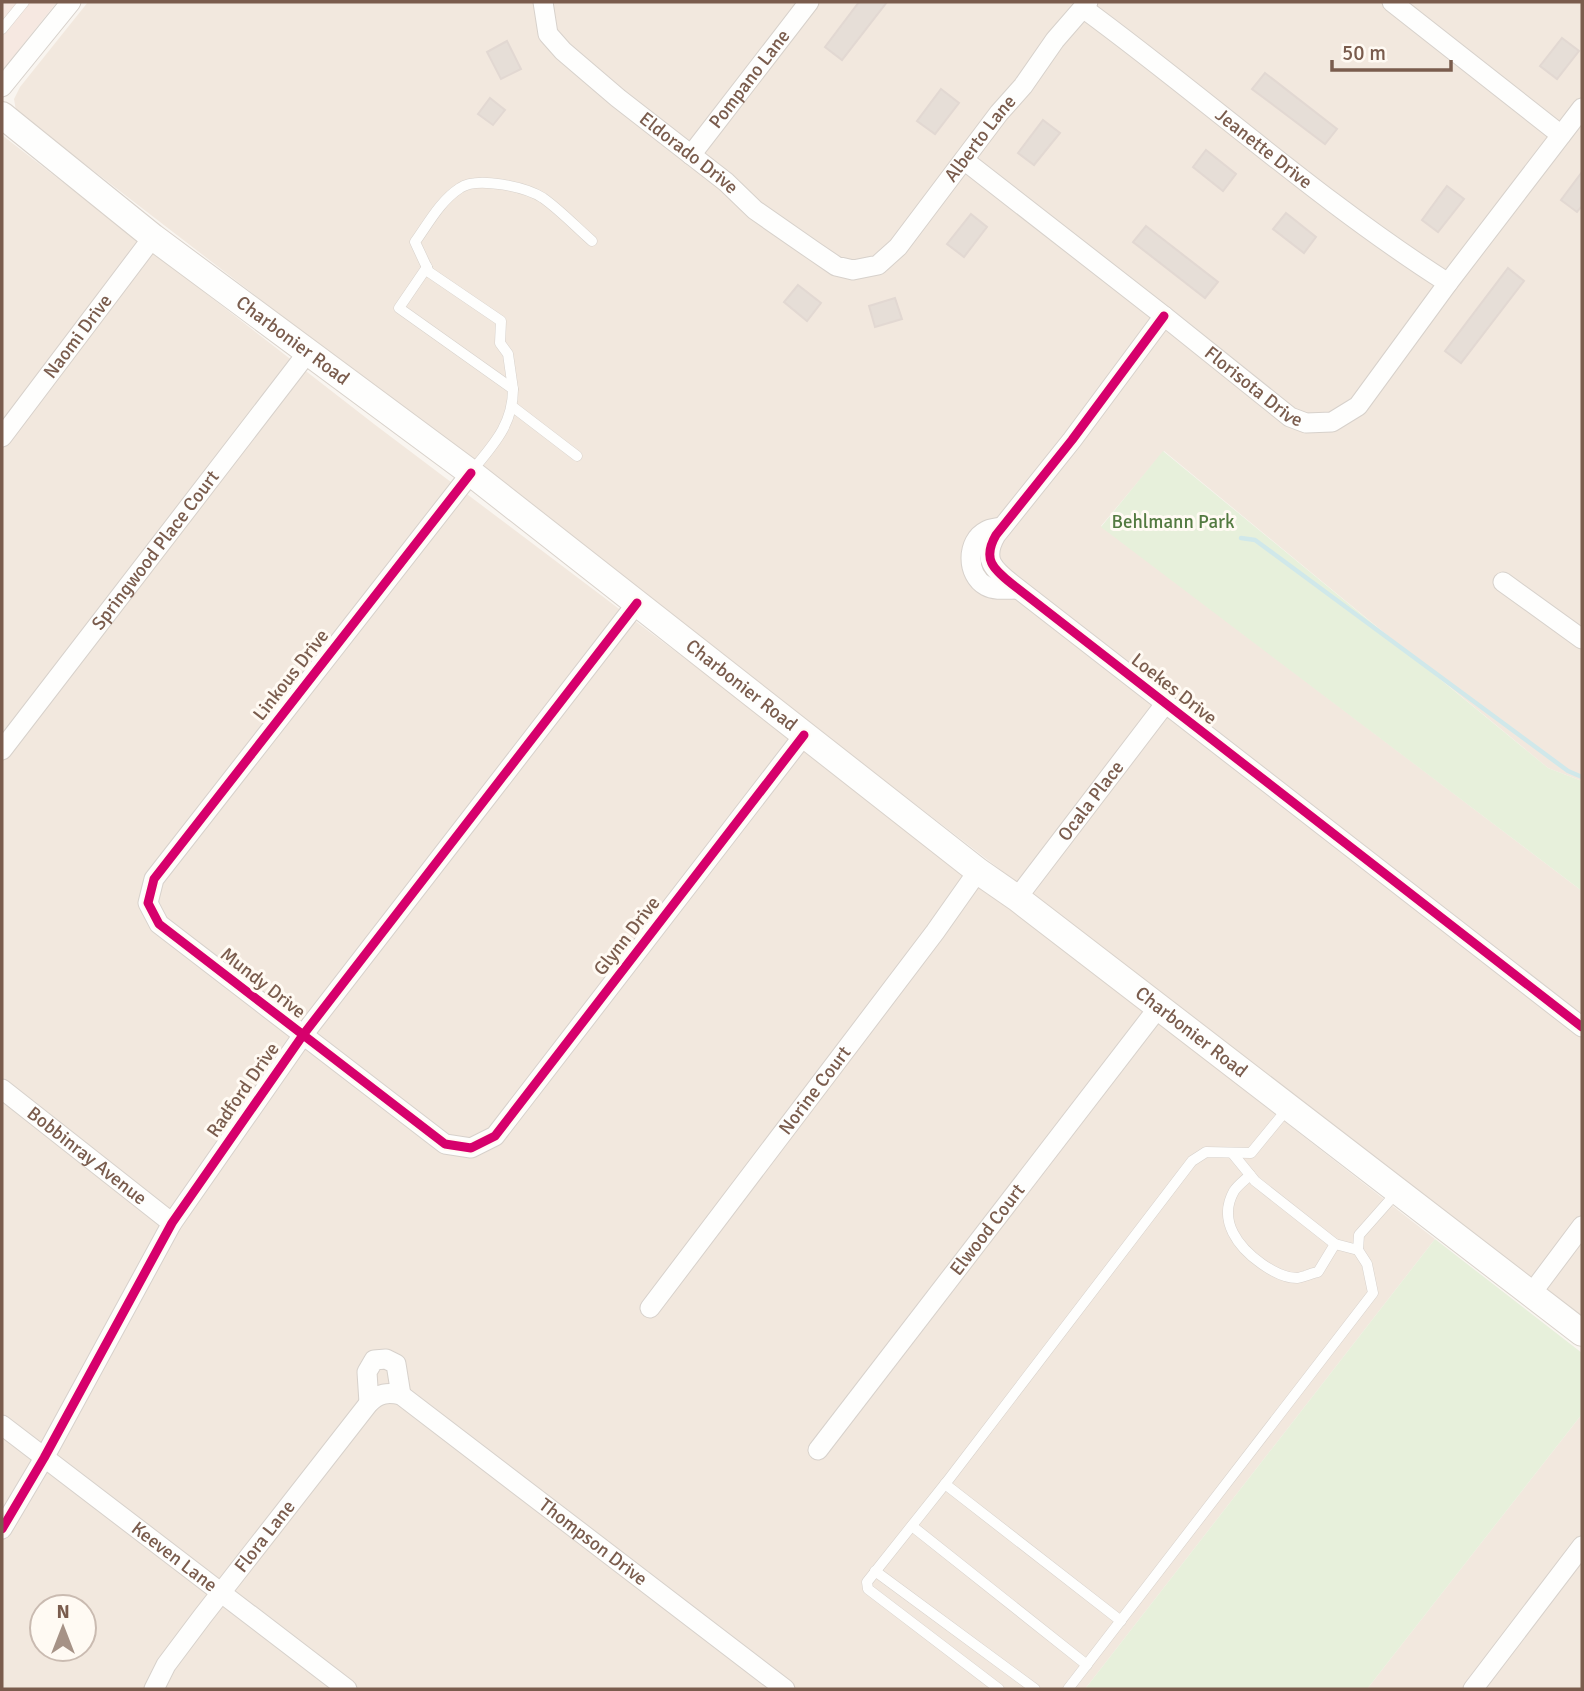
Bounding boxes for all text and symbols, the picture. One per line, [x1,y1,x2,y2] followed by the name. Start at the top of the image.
[704,25,795,133] street label: Pompano Lane
[1332,28,1451,72] scale bar
[1342,40,1386,66] text: 50 m
[939,90,1021,187] street label: Alberto Lane
[1210,103,1317,194] street label: Jeanette Drive
[634,107,743,199] street label: Eldorado Drive
[38,290,117,383] street label: Naomi Drive
[231,291,354,391] street label: Charbonier Road
[1199,341,1306,433] street label: Florisota Drive
[87,465,225,635] street label: Springwood Place Court
[1111,510,1235,534] park label: Behlmann Park
[248,624,334,726] street label: Linkous Drive
[681,634,802,737] street label: Charbonier Road
[1126,648,1222,730] street label: Loekes Drive
[1053,756,1129,846] street label: Ocala Place
[589,892,665,980] street label: Glynn Drive
[216,942,310,1024] street label: Mundy Drive
[1130,981,1252,1083] street label: Charbonier Road
[201,1038,285,1142] street label: Radford Drive
[774,1041,856,1140] street label: Norine Court
[22,1101,152,1210] street label: Bobbinray Avenue
[945,1179,1031,1280] street label: Elwood Court
[534,1493,652,1591] street label: Thompson Drive
[229,1496,301,1577] street label: Flora Lane
[127,1516,222,1597] street label: Keeven Lane
[28,1593,98,1663] north arrow
[56,1600,70,1624] text: N

